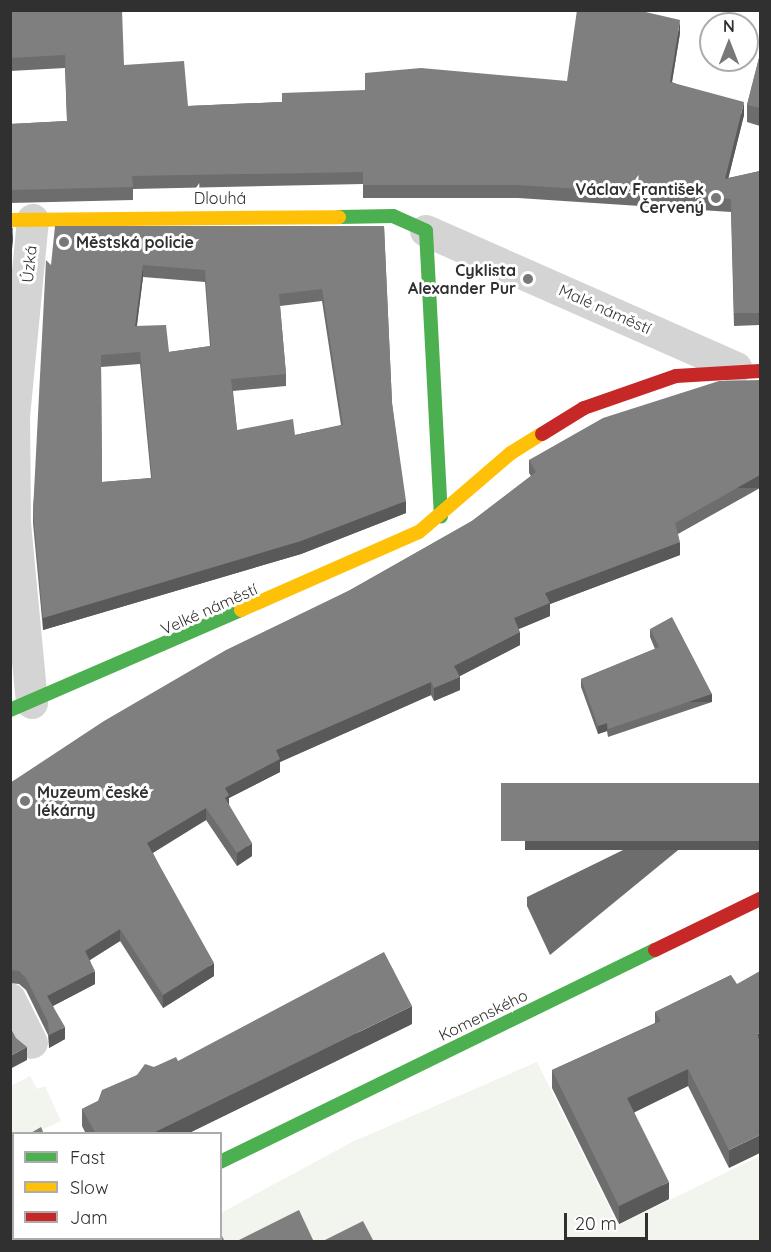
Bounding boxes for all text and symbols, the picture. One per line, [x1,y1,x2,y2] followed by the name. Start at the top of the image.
[699,12,759,72] north arrow
[723,16,735,36] text: N
[576,179,704,217] place label: Václav František Červený
[194,188,246,208] street label: Dlouhá
[709,191,723,205] marker: Václav František Červený
[76,232,194,252] place label: Městská policie
[57,235,71,249] marker: Městská policie
[18,244,40,284] street label: Úzká
[408,260,516,298] place label: Cyklista Alexander Pur
[521,272,535,286] marker: Cyklista Alexander Pur
[556,280,654,338] street label: Malé náměstí
[158,579,260,639] street label: Velké náměstí
[37,782,149,820] place label: Muzeum české lékárny
[18,794,32,808] marker: Muzeum české lékárny
[435,985,531,1045] street label: Komenského
[12,1132,222,1240] legend
[70,1146,105,1169] text: Fast
[70,1176,108,1199] text: Slow
[567,1201,651,1239] scale bar
[70,1206,108,1229] text: Jam
[575,1212,617,1235] text: 20 m

